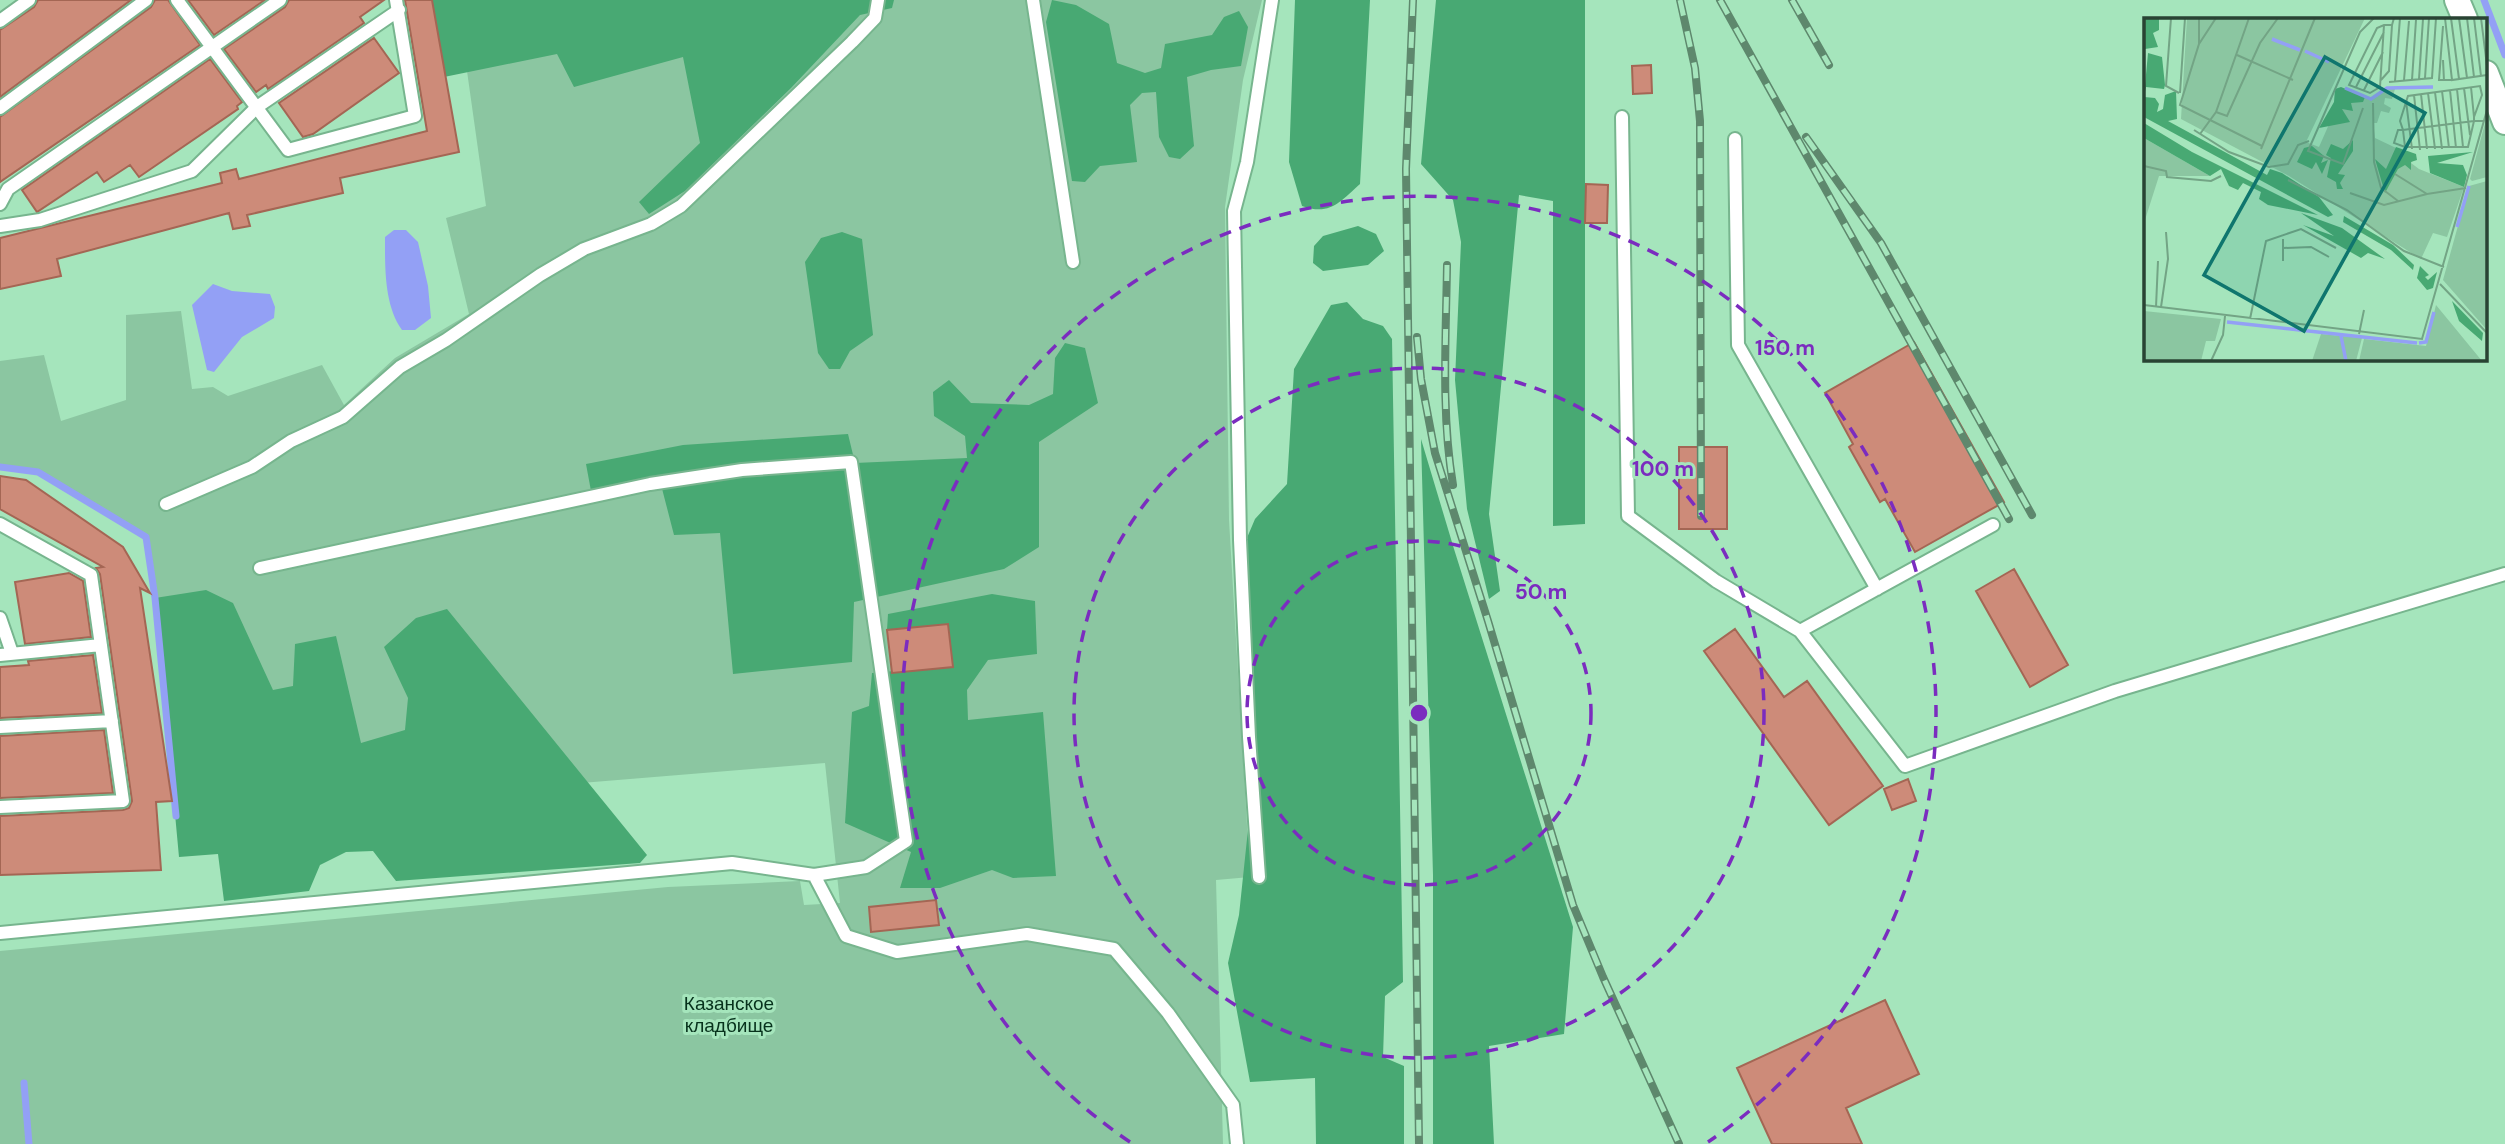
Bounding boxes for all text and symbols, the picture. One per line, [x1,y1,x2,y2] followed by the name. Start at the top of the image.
[2144,18,2488,360] inset map
[1755,334,1815,362] text: 150 m
[1632,455,1694,483] text: 100 m
[1515,578,1567,606] text: 50 m
[1407,701,1431,725] centre of rings
[684,991,774,1038] park label: Казанское кладбище

